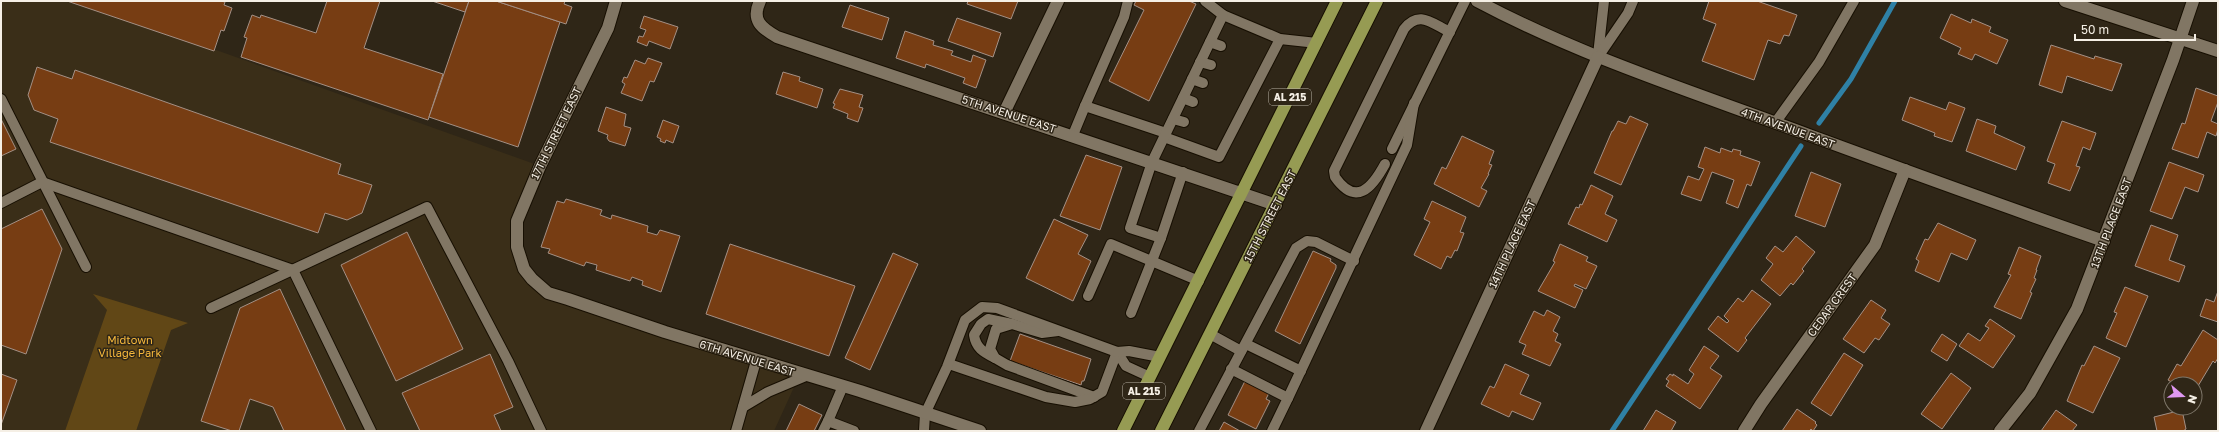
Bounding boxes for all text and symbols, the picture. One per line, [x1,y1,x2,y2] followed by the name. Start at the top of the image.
[2075,16,2195,42] scale bar
[2081,22,2109,37] text: 50 m
[528,84,584,181] street label: 17TH STREET EAST
[1269,89,1311,105] road number: AL 215
[960,92,1058,135] street label: 5TH AVENUE EAST
[1740,105,1837,151] street label: 4TH AVENUE EAST
[1241,167,1299,264] street label: 15TH STREET EAST
[2087,176,2134,270] street label: 13TH PLACE EAST
[1485,198,1538,290] street label: 14TH PLACE EAST
[1804,271,1859,339] street label: CEDAR CREST
[98,333,162,359] park label: Midtown Village Park
[698,337,796,378] street label: 6TH AVENUE EAST
[2163,376,2203,416] north arrow
[1123,383,1165,399] road number: AL 215
[2185,393,2200,405] text: N

